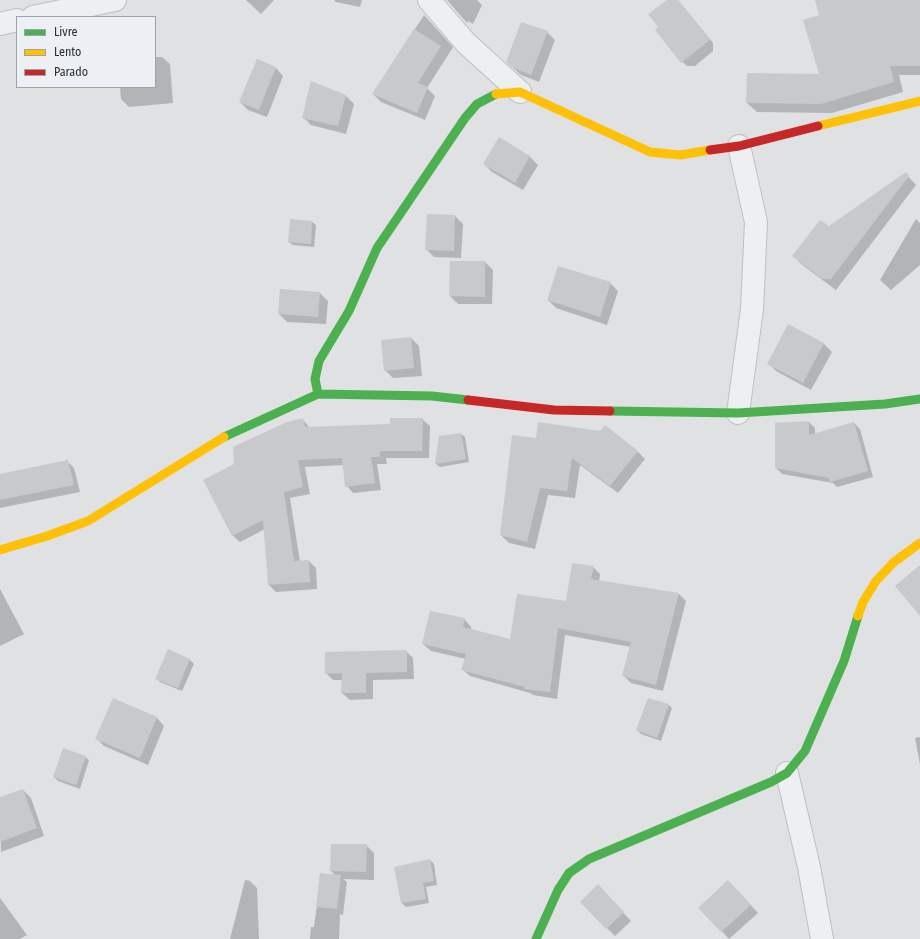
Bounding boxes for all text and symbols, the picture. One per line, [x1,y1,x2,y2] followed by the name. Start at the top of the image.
[16,16,156,88] legend
[54,25,77,39] text: Livre
[54,45,81,59] text: Lento
[54,65,88,79] text: Parado

